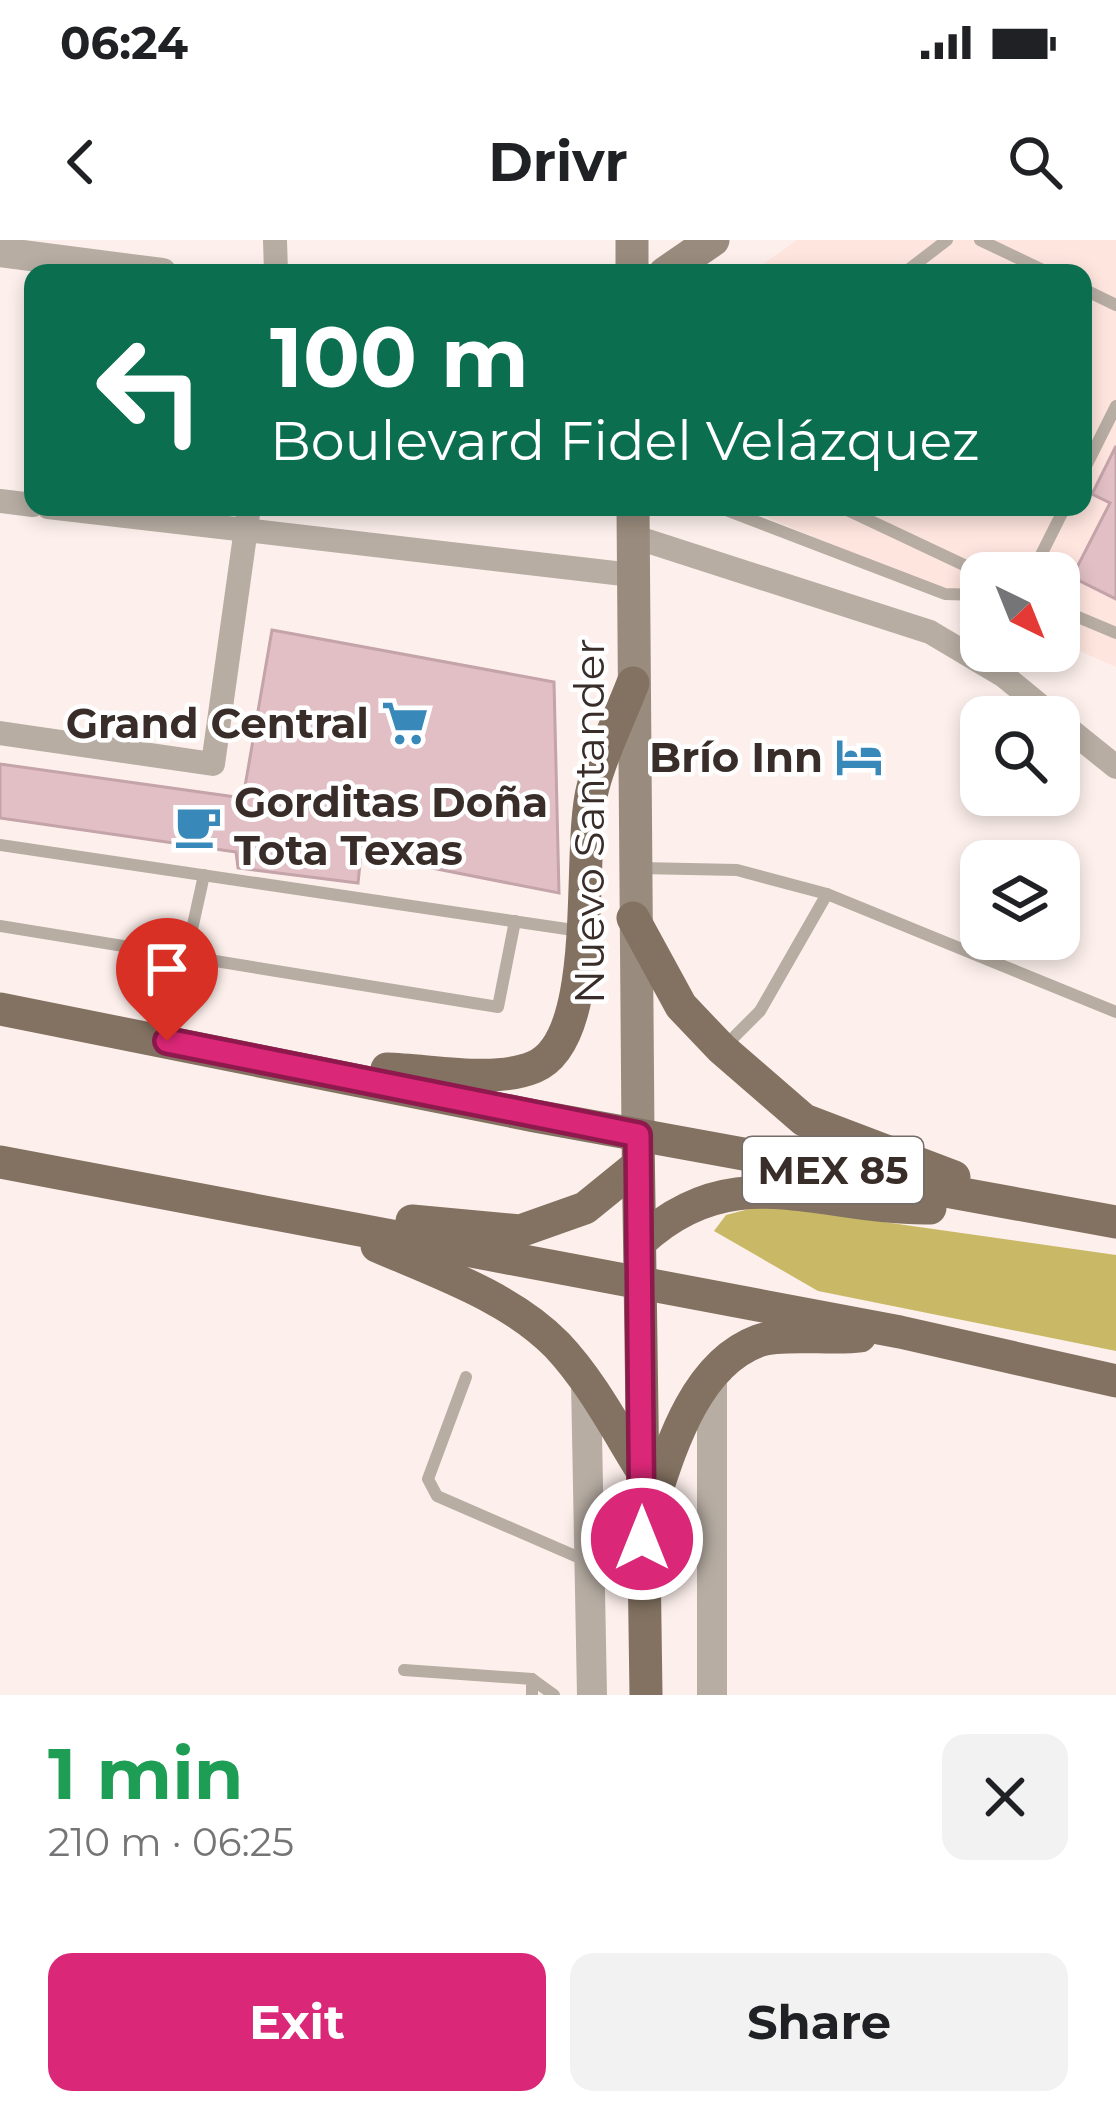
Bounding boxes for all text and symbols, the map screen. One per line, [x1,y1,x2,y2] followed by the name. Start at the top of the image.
[60,15,188,70] text: 06:24
[48,129,114,195] icon: back
[488,129,628,195] text: Drivr
[1002,129,1068,195] icon: search
[270,306,529,408] text: 100 m
[72,312,228,468] icon: left
[270,408,980,474] text: Boulevard Fidel Velázquez
[960,552,1080,672] north arrow
[960,552,1080,960] map controls
[563,638,615,1004] street label: Nuevo Santander
[960,696,1080,816] button: search
[66,697,369,749] place label: Grand Central
[380,698,430,748] supermarket icon: Grand Central
[649,731,823,783] place label: Brío Inn
[834,732,884,782] hotel icon: Brío Inn
[234,776,548,876] place label: Gorditas Doña Tota Texas
[173,801,223,851] cafe icon: Gorditas Doña Tota Texas
[960,840,1080,960] button: layers
[116,918,218,1041] pin
[134,936,200,1002] icon: arrive
[743,1137,923,1203] road number: MEX 85
[579,1476,705,1602] position arrow
[48,1729,244,1817] text: 1 min
[942,1734,1068,1860] button: close
[48,1818,294,1866] text: 210 m · 06:25
[48,1953,546,2091] button: Exit
[570,1953,1068,2091] button: Share

